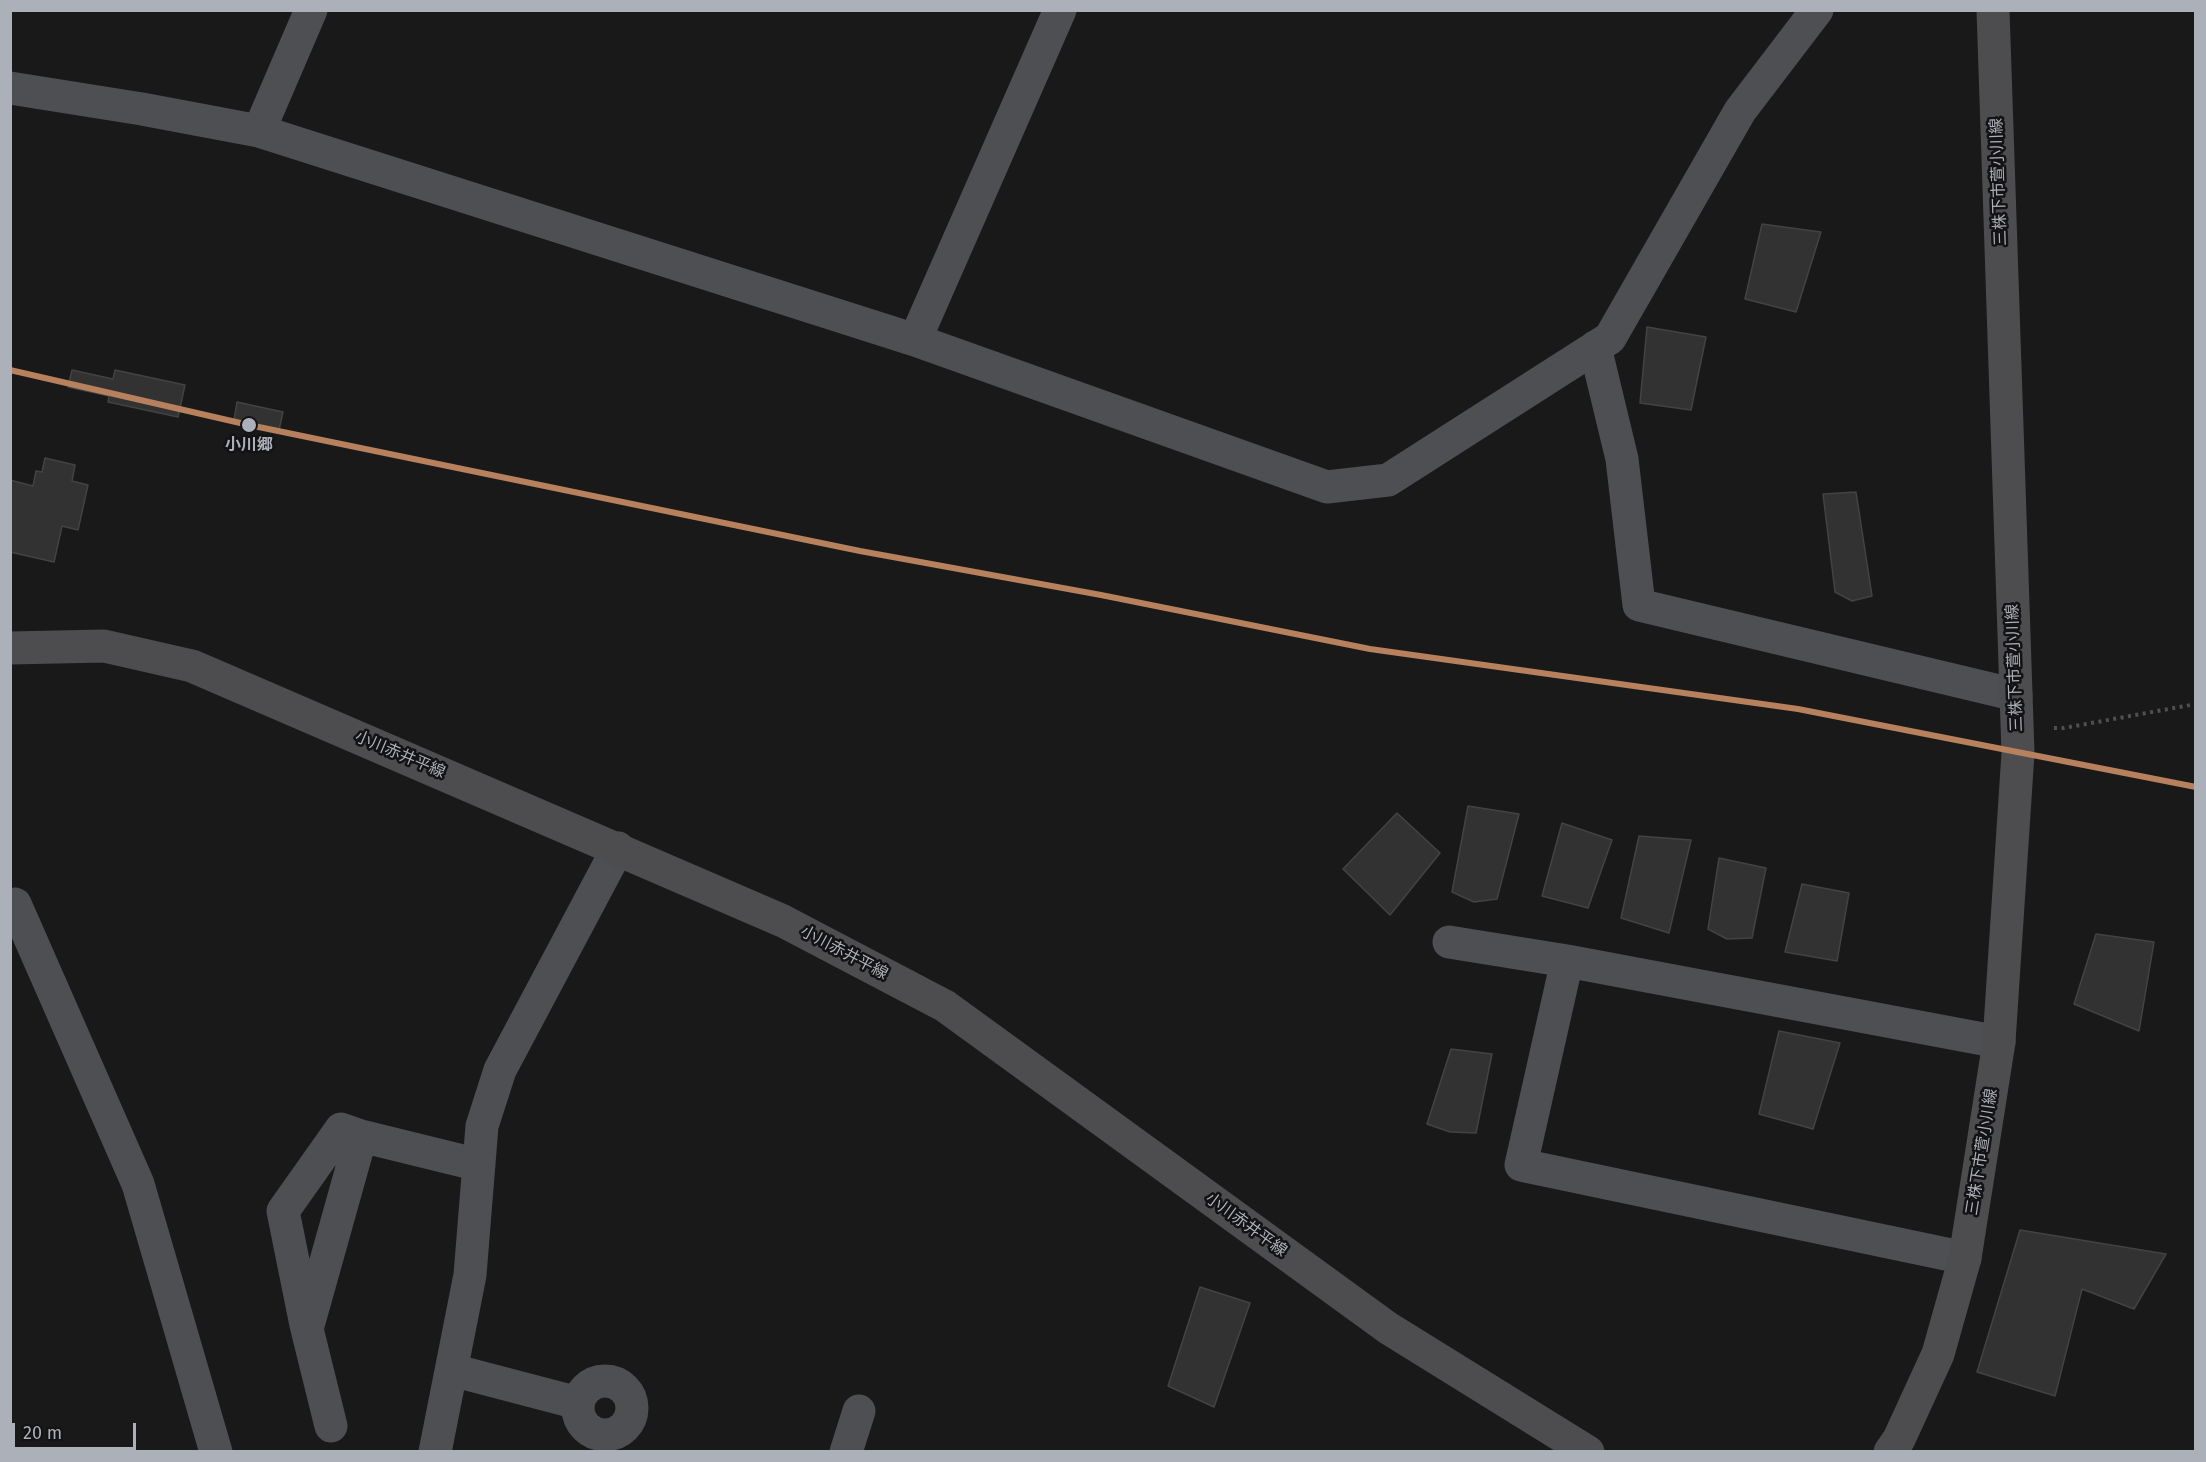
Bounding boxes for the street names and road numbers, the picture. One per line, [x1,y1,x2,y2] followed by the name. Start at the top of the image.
[1987,118,2011,246] street label: 三株下市萱小川線
[2003,604,2027,732] street label: 三株下市萱小川線
[352,727,448,783] street label: 小川赤井平線
[797,922,891,984] street label: 小川赤井平線
[1963,1087,2001,1217] street label: 三株下市萱小川線
[1202,1189,1290,1261] street label: 小川赤井平線

